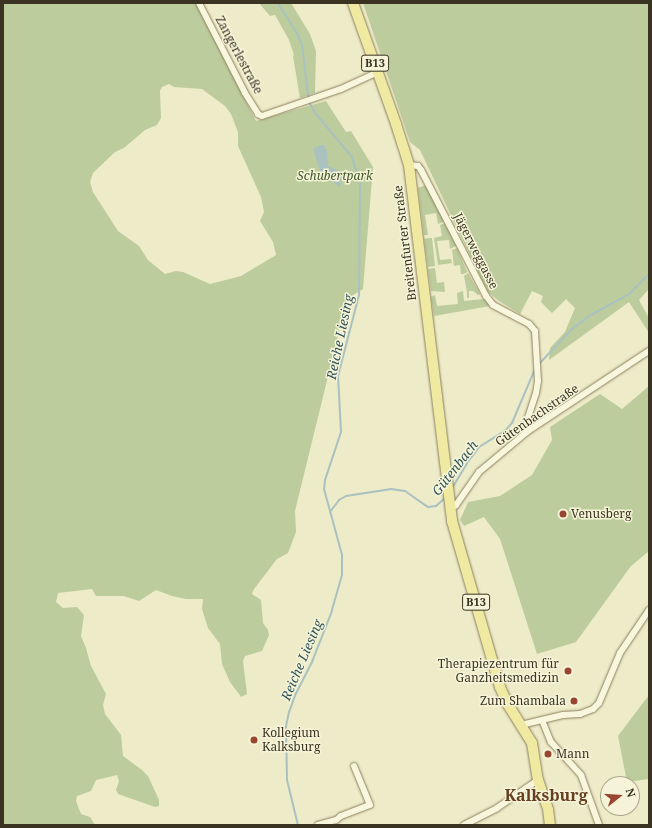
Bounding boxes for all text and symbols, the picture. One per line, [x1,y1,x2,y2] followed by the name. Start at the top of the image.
[212,14,266,96] street label: Zangerlestraße
[361,54,389,72] road number: B13
[297,169,373,183] park label: Schubertpark
[391,184,419,302] street label: Breitenfurter Straße
[451,211,501,291] street label: Jägerweggasse
[323,293,357,381] water label: Reiche Liesing
[493,381,581,449] street label: Gütenbachstraße
[429,438,481,498] water label: Gütenbach
[571,507,631,521] place label: Venusberg
[558,509,568,519] marker: Venusberg
[462,593,490,611] road number: B13
[278,617,326,703] water label: Reiche Liesing
[438,657,559,685] place label: Therapiezentrum für Ganzheitsmedizin
[562,665,574,677] marker: Therapiezentrum für Ganzheitsmedizin
[480,694,566,708] place label: Zum Shambala
[569,696,579,706] marker: Zum Shambala
[262,726,320,754] place label: Kollegium Kalksburg
[249,735,259,745] marker: Kollegium Kalksburg
[556,747,589,761] place label: Mann
[543,749,553,759] marker: Mann
[600,776,640,816] north arrow
[504,785,588,805] district label: Kalksburg
[623,786,639,799] text: N

